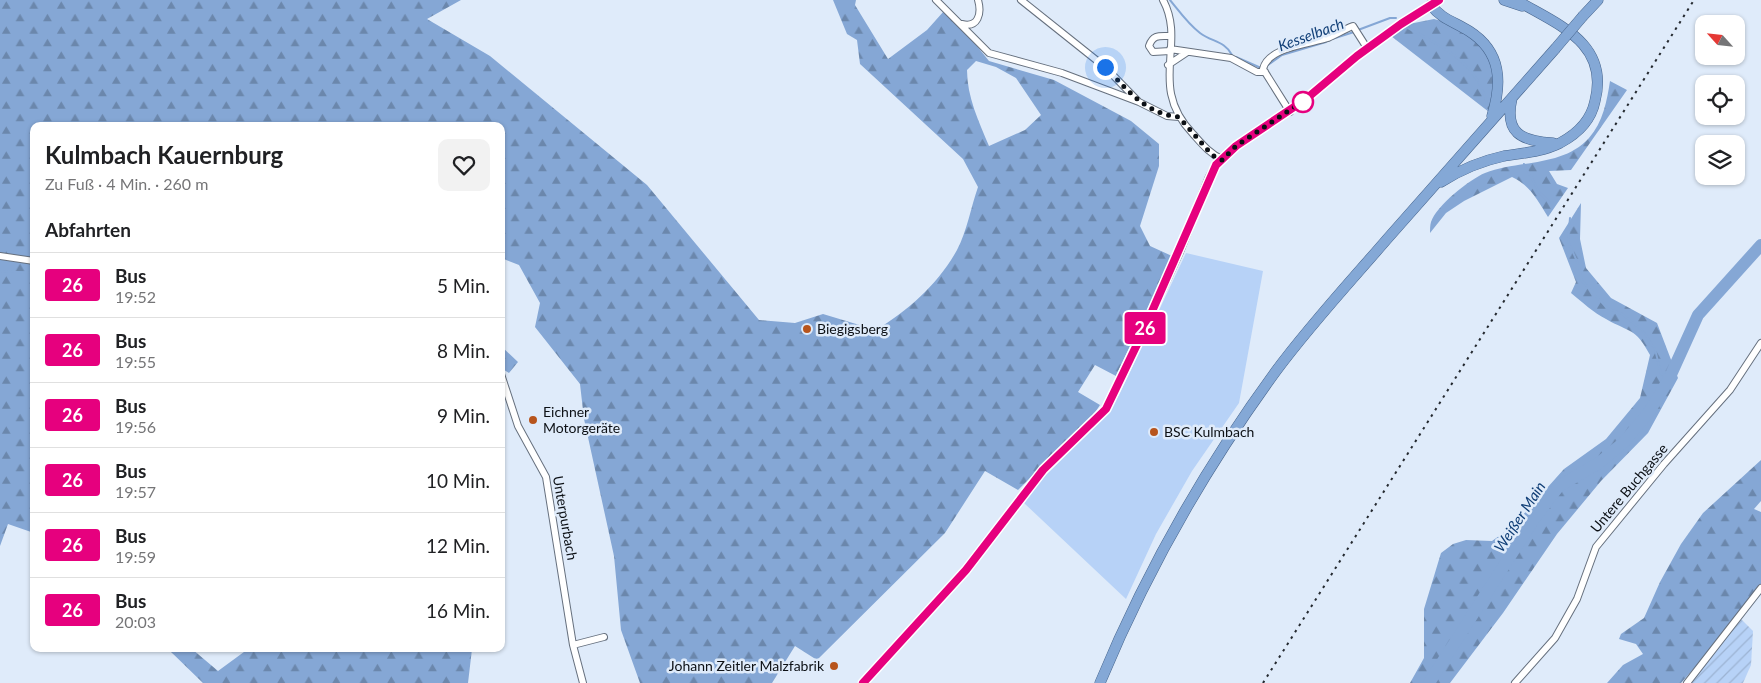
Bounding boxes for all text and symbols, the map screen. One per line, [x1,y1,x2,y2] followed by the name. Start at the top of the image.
[1275,14,1346,54] water label: Kesselbach
[1695,15,1745,65] north arrow
[1695,15,1745,185] map controls
[1093,55,1118,80] your location
[1695,75,1745,125] button: locate
[1292,91,1314,113] unlabelled marker
[1695,135,1745,185] button: layers
[438,139,490,191] button: heart
[45,140,283,169] text: Kulmbach Kauernburg
[45,174,208,193] text: Zu Fuß · 4 Min. · 260 m
[45,218,131,241] text: Abfahrten
[115,264,146,287] text: Bus
[62,274,83,296] text: 26
[437,274,490,297] text: 5 Min.
[115,287,156,306] text: 19:52
[1122,312,1168,344] line badge: 26
[1135,317,1155,339] text: 26
[817,320,888,337] place label: Biegigsberg
[801,323,813,335] marker: Biegigsberg
[115,329,146,352] text: Bus
[62,339,83,361] text: 26
[437,339,490,362] text: 8 Min.
[115,352,156,371] text: 19:55
[115,394,146,417] text: Bus
[543,403,620,436] place label: Eichner Motorgeräte
[62,404,83,426] text: 26
[437,404,490,427] text: 9 Min.
[527,414,539,426] marker: Eichner Motorgeräte
[115,417,156,436] text: 19:56
[1164,423,1254,440] place label: BSC Kulmbach
[1148,426,1160,438] marker: BSC Kulmbach
[1586,440,1671,536] street label: Untere Buchgasse
[115,459,146,482] text: Bus
[62,469,83,491] text: 26
[426,469,490,492] text: 10 Min.
[550,474,581,561] street label: Unterpurbach
[1490,478,1549,555] water label: Weißer Main
[115,482,156,501] text: 19:57
[115,524,146,547] text: Bus
[62,534,83,556] text: 26
[426,534,490,557] text: 12 Min.
[115,547,156,566] text: 19:59
[115,589,146,612] text: Bus
[62,599,83,621] text: 26
[426,599,490,622] text: 16 Min.
[115,612,156,631] text: 20:03
[669,657,825,674] place label: Johann Zeitler Malzfabrik
[828,660,840,672] marker: Johann Zeitler Malzfabrik

